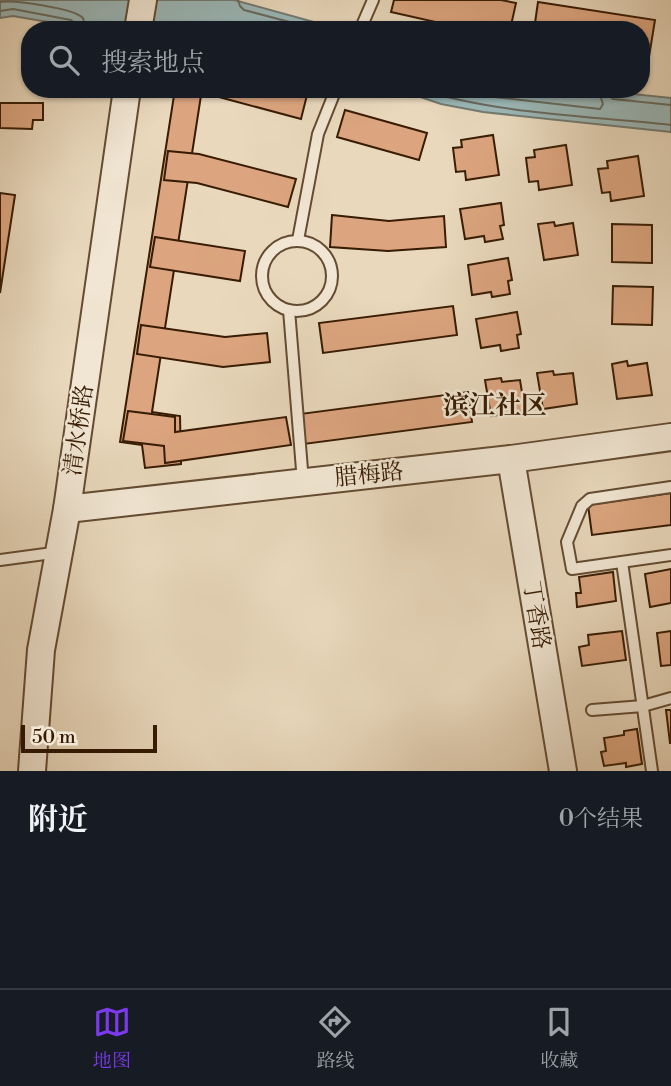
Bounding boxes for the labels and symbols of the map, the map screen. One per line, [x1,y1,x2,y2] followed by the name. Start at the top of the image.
[59,383,99,478] street label: 清水桥路
[443,390,547,422] district label: 滨江社区
[333,457,405,493] street label: 腊梅路
[517,579,555,651] street label: 丁香路
[21,722,158,754] scale bar

